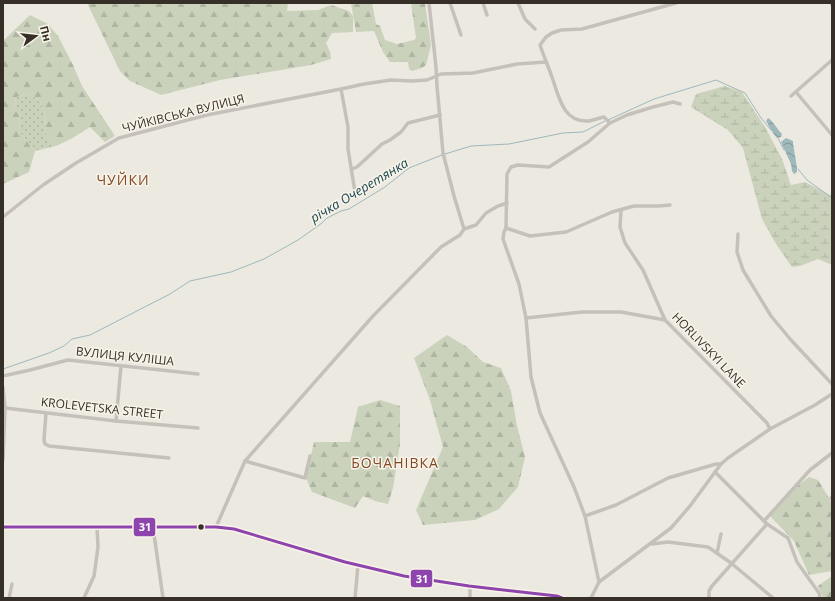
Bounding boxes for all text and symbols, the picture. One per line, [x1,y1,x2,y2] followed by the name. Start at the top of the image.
[16,16,56,56] north arrow
[37,24,55,43] text: Пн
[120,90,246,136] street label: ЧУЙКІВСЬКА ВУЛИЦЯ
[306,153,412,227] water label: річка Очеретянка
[96,170,150,189] district label: ЧУЙКИ
[668,308,750,392] street label: HORLIVSKYI LANE
[75,342,175,370] street label: ВУЛИЦЯ КУЛІША
[40,393,164,423] street label: KROLEVETSKA STREET
[351,453,439,472] district label: БОЧАНІВКА
[133,517,156,537] line badge: 31
[139,519,151,534] text: 31
[196,522,206,532] unlabelled marker
[410,569,433,588] line badge: 31
[416,571,428,586] text: 31

